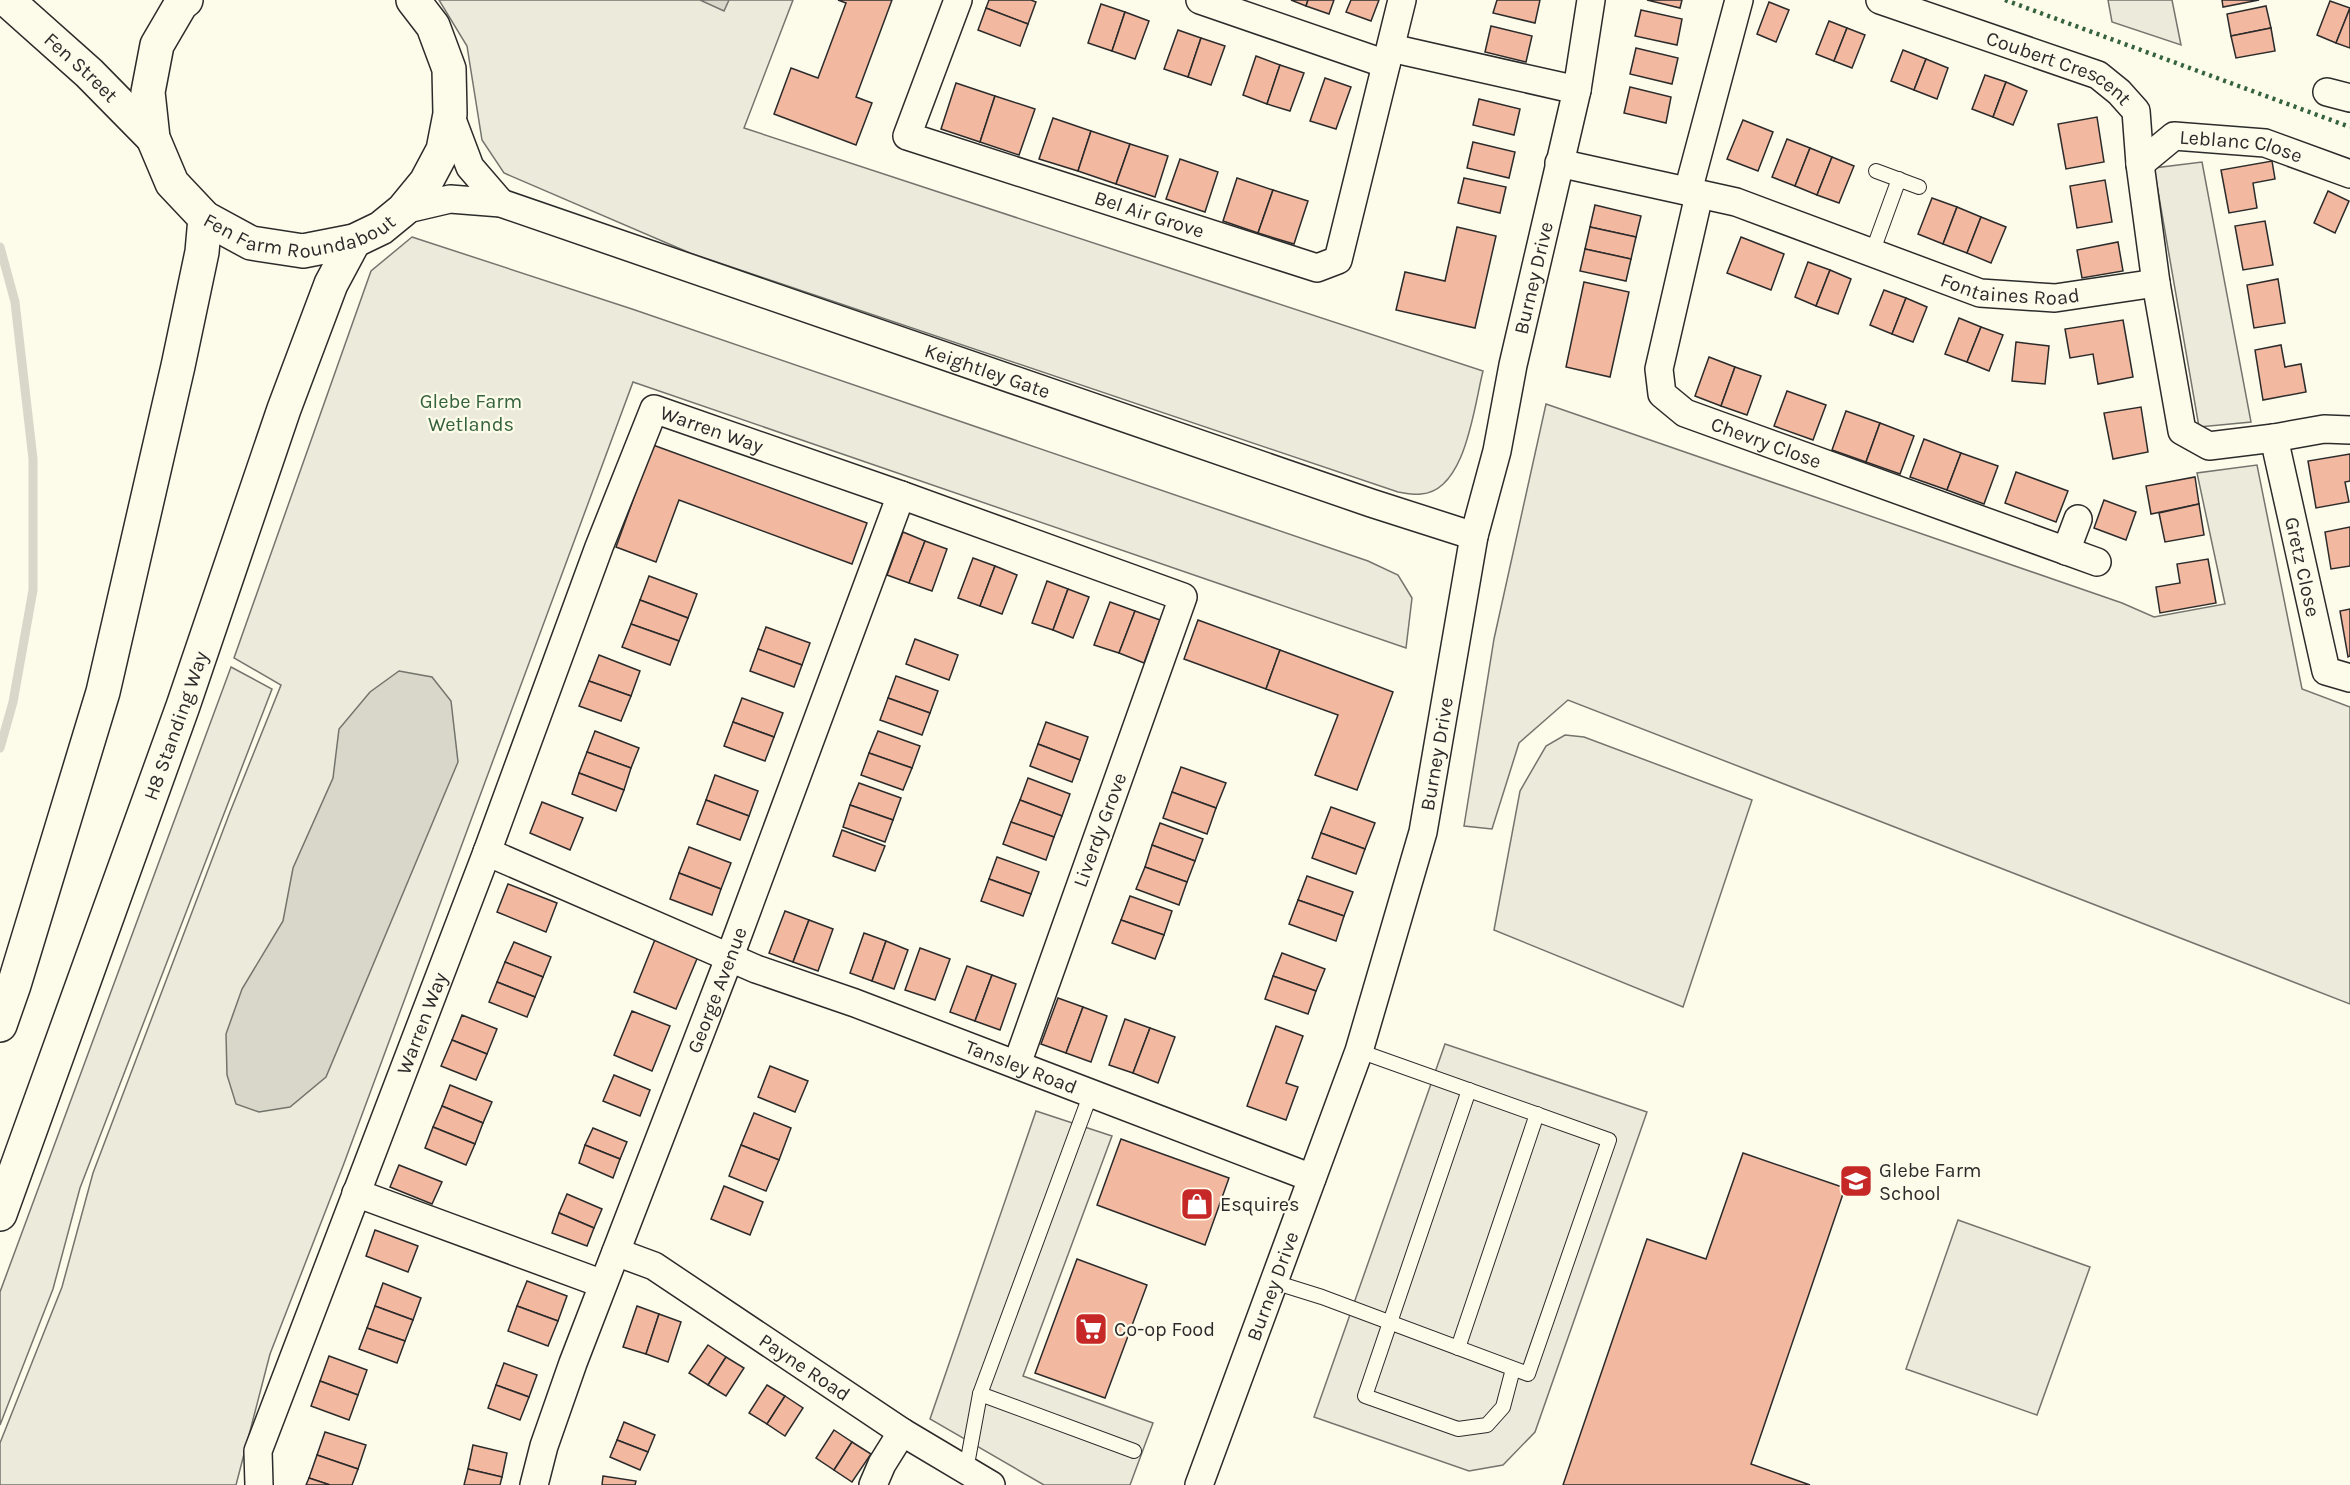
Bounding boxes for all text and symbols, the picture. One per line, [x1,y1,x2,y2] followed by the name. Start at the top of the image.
[1983,26,2137,110] street label: Coubert Crescent
[40,27,123,107] street label: Fen Street
[2179,125,2306,167] street label: Leblanc Close
[1092,186,1207,242] street label: Bel Air Grove
[199,200,401,224] street label: Fen Farm Roundabout
[200,208,400,263] text: Fen Farm Roundabout
[1509,219,1557,337] street label: Burney Drive
[1937,268,2081,310] street label: Fontaines Road
[922,339,1053,403] street label: Keightley Gate
[420,390,522,436] park label: Glebe Farm Wetlands
[657,401,766,458] street label: Warren Way
[1708,412,1825,473] street label: Chevry Close
[2280,515,2325,619] street label: Gretz Close
[139,648,212,803] street label: H8 Standing Way
[1415,695,1458,812] street label: Burney Drive
[1069,770,1131,890] street label: Liverdy Grove
[682,924,751,1056] street label: George Avenue
[392,969,451,1077] street label: Warren Way
[962,1035,1080,1098] street label: Tansley Road
[1879,1159,1982,1205] place label: Glebe Farm School
[1838,1163,1874,1199] school or university icon: Glebe Farm School
[1179,1186,1215,1222] shop icon: Esquires
[1220,1193,1300,1216] place label: Esquires
[1242,1228,1303,1344] street label: Burney Drive
[1073,1311,1109,1347] supermarket icon: Co-op Food
[1114,1318,1215,1341] place label: Co-op Food
[755,1328,855,1406] street label: Payne Road

